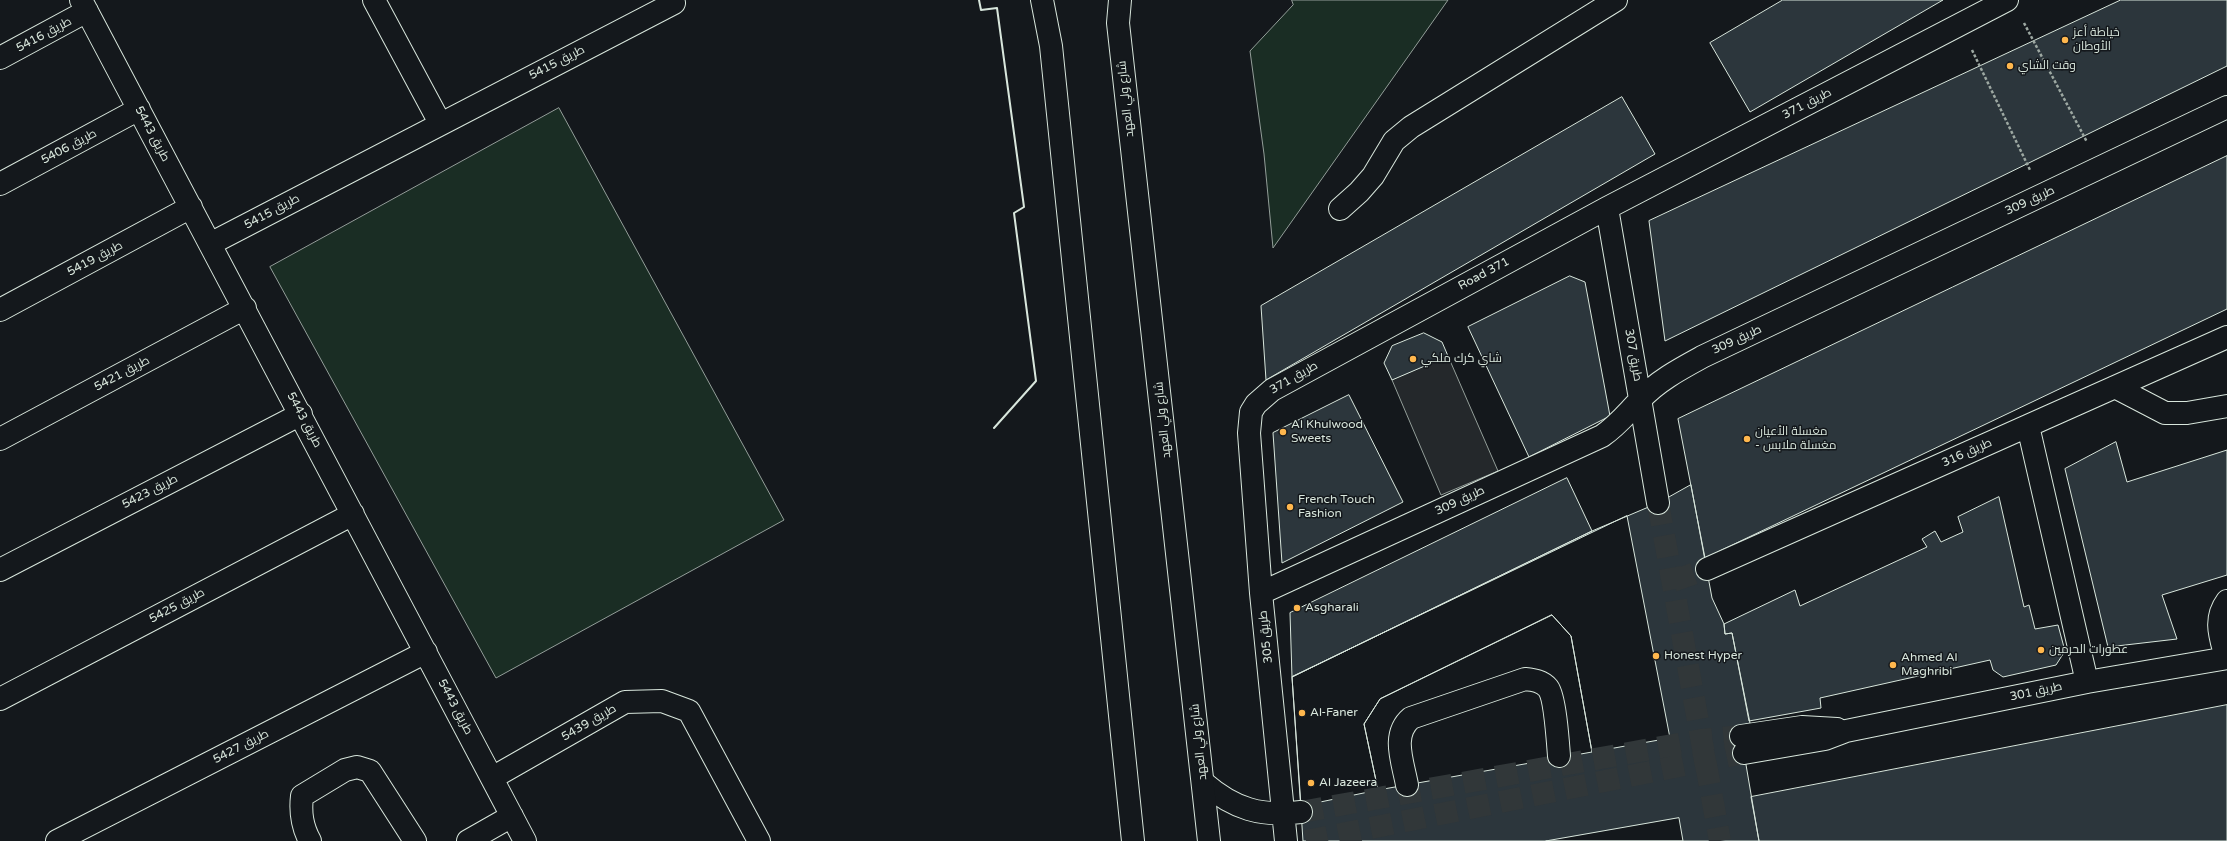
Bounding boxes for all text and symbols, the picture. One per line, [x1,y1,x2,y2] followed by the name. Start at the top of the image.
[14,14,74,56] street label: طريق 5416
[2073,26,2120,54] place label: خياطة أعز الأوطان
[2060,35,2070,45] marker: خياطة أعز الأوطان
[527,43,587,83] street label: طريق 5415
[2018,59,2076,73] place label: وقت الشاي
[1115,60,1137,138] street label: شارع ولي العهد
[2005,61,2015,71] marker: وقت الشاي
[1780,86,1834,122] street label: طريق 371
[131,104,173,164] street label: طريق 5443
[39,126,99,168] street label: طريق 5406
[2003,183,2057,219] street label: طريق 309
[242,191,302,233] street label: طريق 5415
[65,238,125,280] street label: طريق 5419
[1456,255,1512,293] street label: Road 371
[1710,322,1764,358] street label: طريق 309
[1621,328,1645,382] street label: طريق 307
[1421,352,1502,366] place label: شاي كرك ملكي
[92,353,152,395] street label: طريق 5421
[1408,354,1418,364] marker: شاي كرك ملكي
[1267,358,1321,398] street label: طريق 371
[1152,381,1174,459] street label: شارع ولي العهد
[283,390,325,450] street label: طريق 5443
[1291,418,1363,446] place label: Al Khulwood Sweets
[1755,425,1836,453] place label: مغسلة الأعيان - مغسلة ملابس
[1278,427,1288,437] marker: Al Khulwood Sweets
[1742,434,1752,444] marker: مغسلة الأعيان - مغسلة ملابس
[1940,436,1994,470] street label: طريق 316
[120,472,180,512] street label: طريق 5423
[1433,483,1487,519] street label: طريق 309
[1298,493,1375,521] place label: French Touch Fashion
[1285,502,1295,512] marker: French Touch Fashion
[147,585,207,627] street label: طريق 5425
[1305,601,1359,615] place label: Asgharali
[1292,603,1302,613] marker: Asgharali
[1256,610,1276,664] street label: طريق 305
[2049,643,2128,657] place label: عطورات الحرمين
[2036,645,2046,655] marker: عطورات الحرمين
[1664,649,1742,663] place label: Honest Hyper
[1651,651,1661,661] marker: Honest Hyper
[1901,651,1958,679] place label: Ahmed Al Maghribi
[1888,660,1898,670] marker: Ahmed Al Maghribi
[434,677,476,737] street label: طريق 5443
[2009,679,2063,705] street label: طريق 301
[559,702,619,744] street label: طريق 5439
[1188,703,1210,781] street label: شارع ولي العهد
[1310,706,1358,720] place label: Al-Faner
[1297,708,1307,718] marker: Al-Faner
[211,727,271,767] street label: طريق 5427
[1319,776,1377,790] place label: Al Jazeera
[1306,778,1316,788] marker: Al Jazeera

